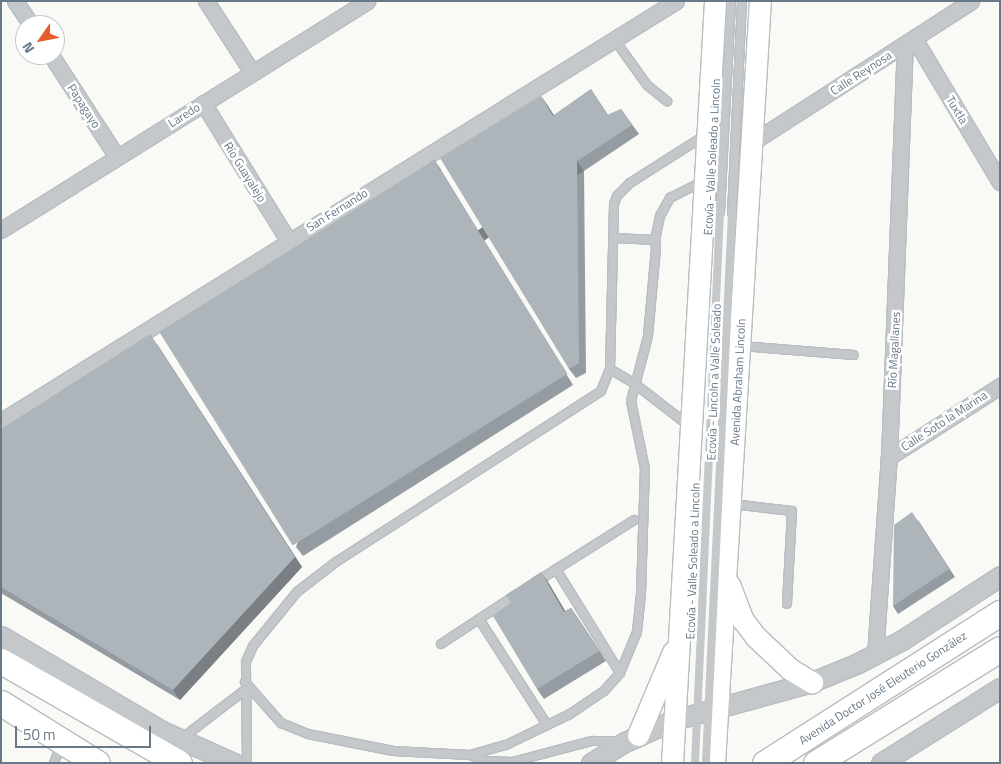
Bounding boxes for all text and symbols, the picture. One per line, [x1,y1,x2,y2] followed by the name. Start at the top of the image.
[15,15,65,65] north arrow
[16,38,39,58] text: N
[828,48,894,98] street label: Calle Reynosa
[701,78,723,236] street label: Ecovía - Valle Soleado a Lincoln
[64,81,104,131] street label: Papagayo
[943,93,971,127] street label: Tuxtla
[166,100,202,130] street label: Laredo
[221,139,269,205] street label: Río Guayalejo
[304,185,370,235] street label: San Fernando
[704,303,724,461] street label: Ecovía - Lincoln a Valle Soleado
[885,311,903,389] street label: Río Magallanes
[727,318,749,446] street label: Avenida Abraham Lincoln
[898,388,990,454] street label: Calle Soto la Marina
[683,482,703,640] street label: Ecovía - Valle Soleado a Lincoln
[796,628,970,748] street label: Avenida Doctor José Eleuterio González
[18,716,154,748] scale bar
[23,723,56,746] text: 50 m

